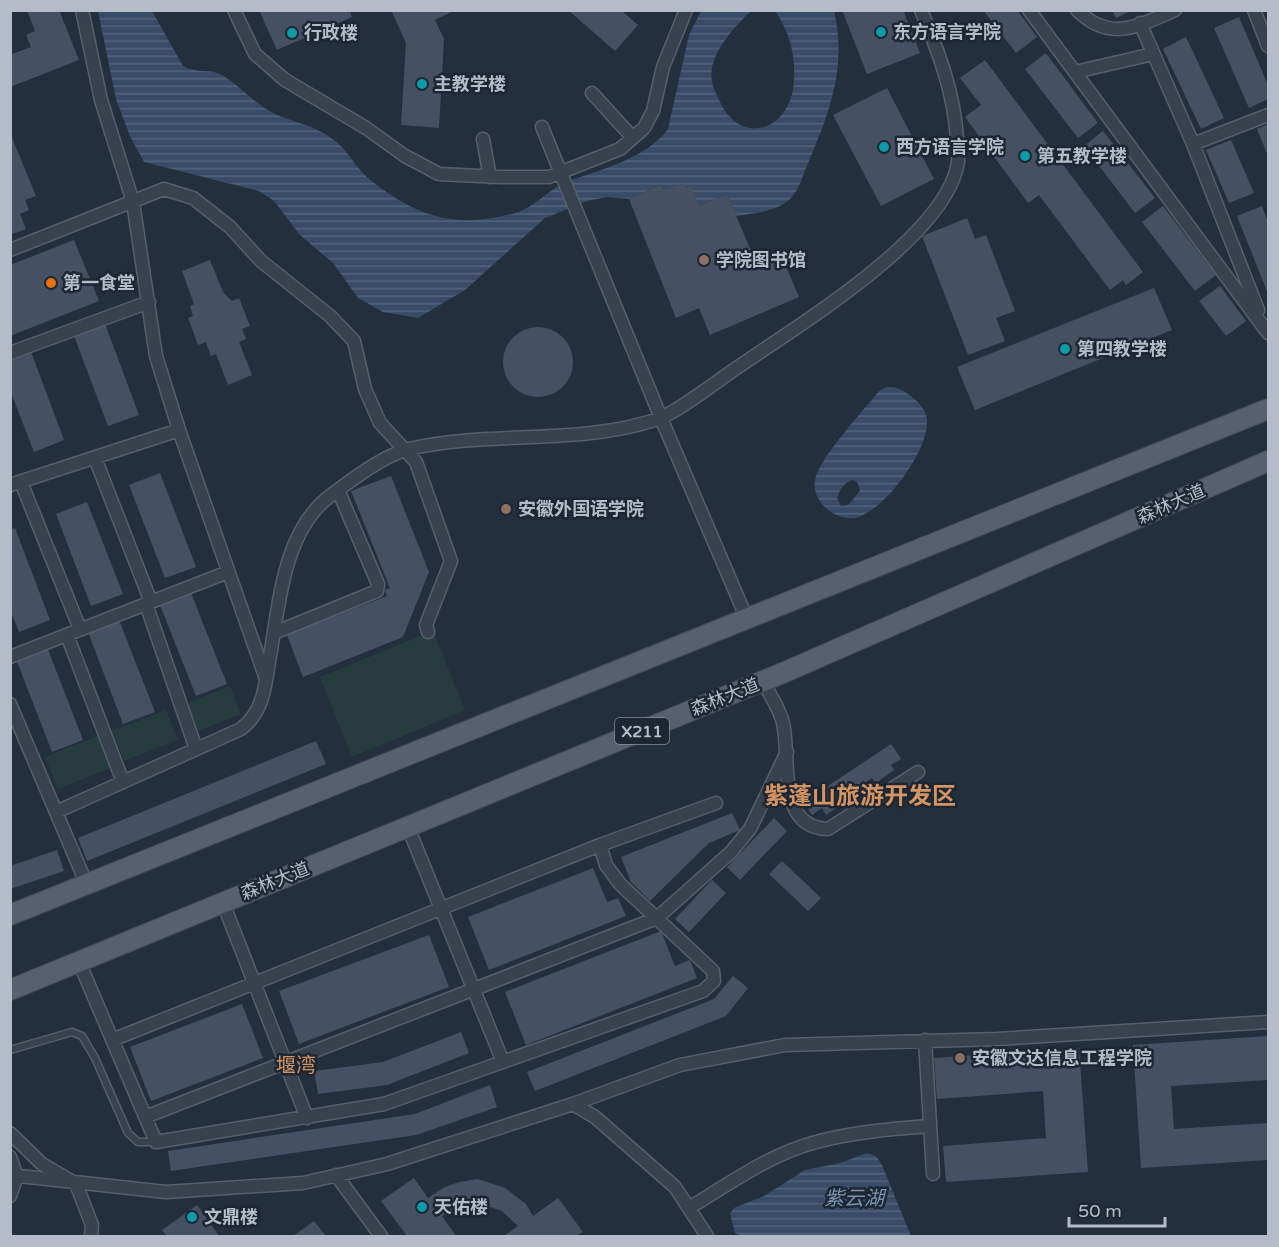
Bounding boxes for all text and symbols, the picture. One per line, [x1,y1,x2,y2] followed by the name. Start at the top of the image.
[893,21,1001,43] place label: 东方语言学院
[304,22,358,44] place label: 行政楼
[874,25,888,39] marker: 东方语言学院
[285,26,299,40] marker: 行政楼
[434,73,506,95] place label: 主教学楼
[415,77,429,91] marker: 主教学楼
[896,136,1004,158] place label: 西方语言学院
[877,140,891,154] marker: 西方语言学院
[1037,145,1127,167] place label: 第五教学楼
[1018,149,1032,163] marker: 第五教学楼
[716,249,806,271] place label: 学院图书馆
[697,253,711,267] marker: 学院图书馆
[63,272,135,294] place label: 第一食堂
[44,276,58,290] marker: 第一食堂
[1077,338,1167,360] place label: 第四教学楼
[1058,342,1072,356] marker: 第四教学楼
[1134,479,1208,529] street label: 森林大道
[518,498,644,520] place label: 安徽外国语学院
[499,502,513,516] marker: 安徽外国语学院
[688,673,762,721] street label: 森林大道
[615,718,669,744] road number: X211
[764,782,956,811] district label: 紫蓬山旅游开发区
[238,857,312,905] street label: 森林大道
[972,1047,1152,1069] place label: 安徽文达信息工程学院
[953,1051,967,1065] marker: 安徽文达信息工程学院
[276,1054,316,1078] district label: 堰湾
[824,1187,887,1211] water label: 紫云湖
[1069,1190,1165,1228] scale bar
[434,1196,488,1218] place label: 天佑楼
[415,1200,429,1214] marker: 天佑楼
[1078,1200,1122,1222] text: 50 m
[204,1206,258,1228] place label: 文鼎楼
[185,1210,199,1224] marker: 文鼎楼

